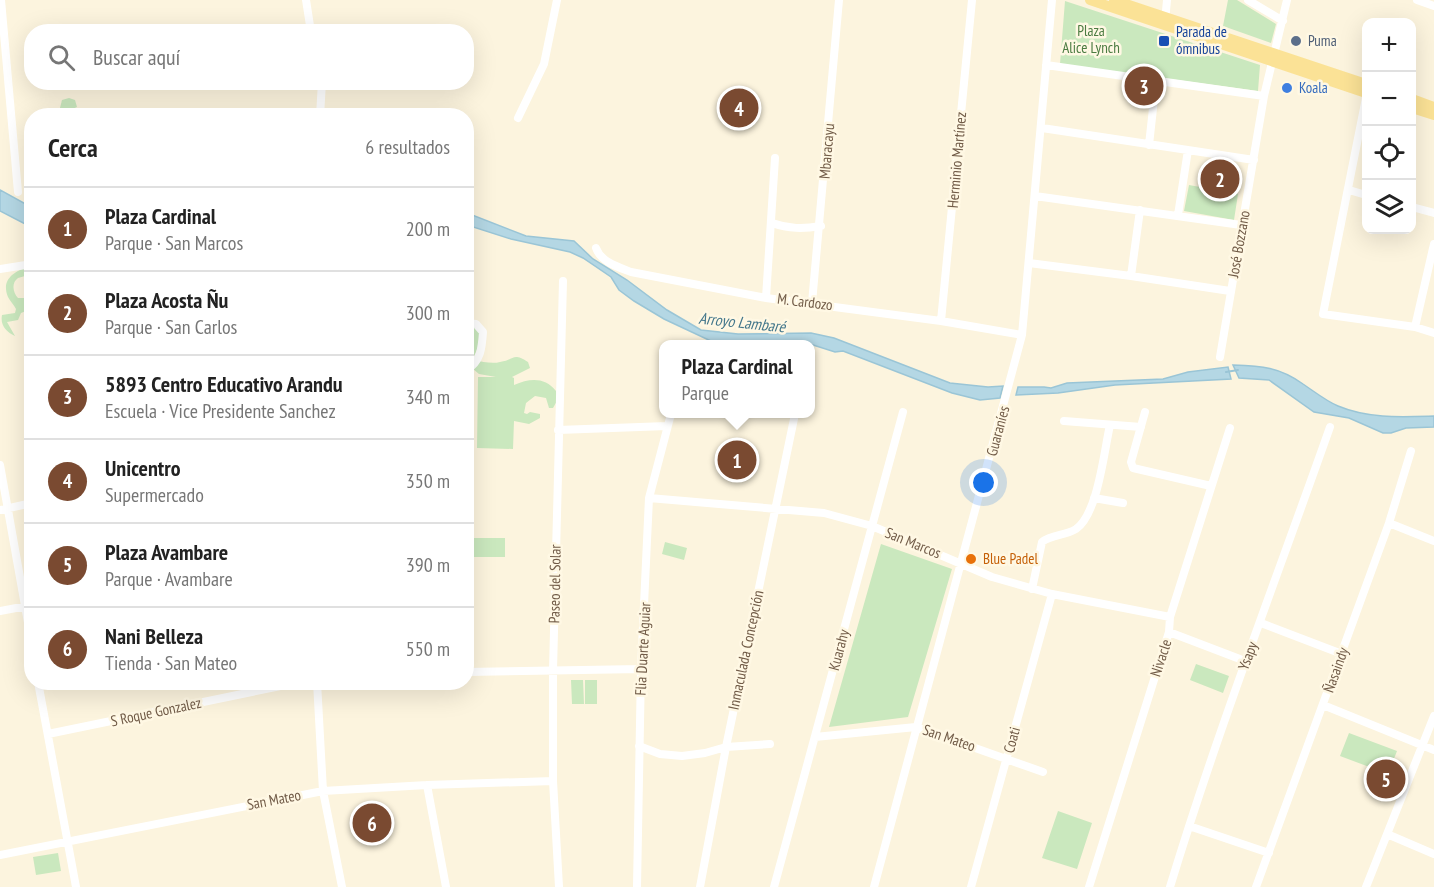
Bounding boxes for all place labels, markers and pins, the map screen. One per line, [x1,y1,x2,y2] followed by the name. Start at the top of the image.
[1176,22,1227,58] place label: Parada de ómnibus
[1308,31,1337,50] place label: Puma
[1157,34,1171,48] marker: Parada de ómnibus
[1289,34,1303,48] marker: Puma
[1124,64,1164,109] pin: 3
[1299,78,1328,97] place label: Koala
[1280,81,1294,95] marker: Koala
[720,86,758,130] pin: 4
[1200,156,1240,201] pin: 2
[718,438,756,482] pin: 1
[983,549,1038,568] place label: Blue Padel
[964,552,978,566] marker: Blue Padel
[1366,756,1406,802] pin: 5
[352,800,392,846] pin: 6

